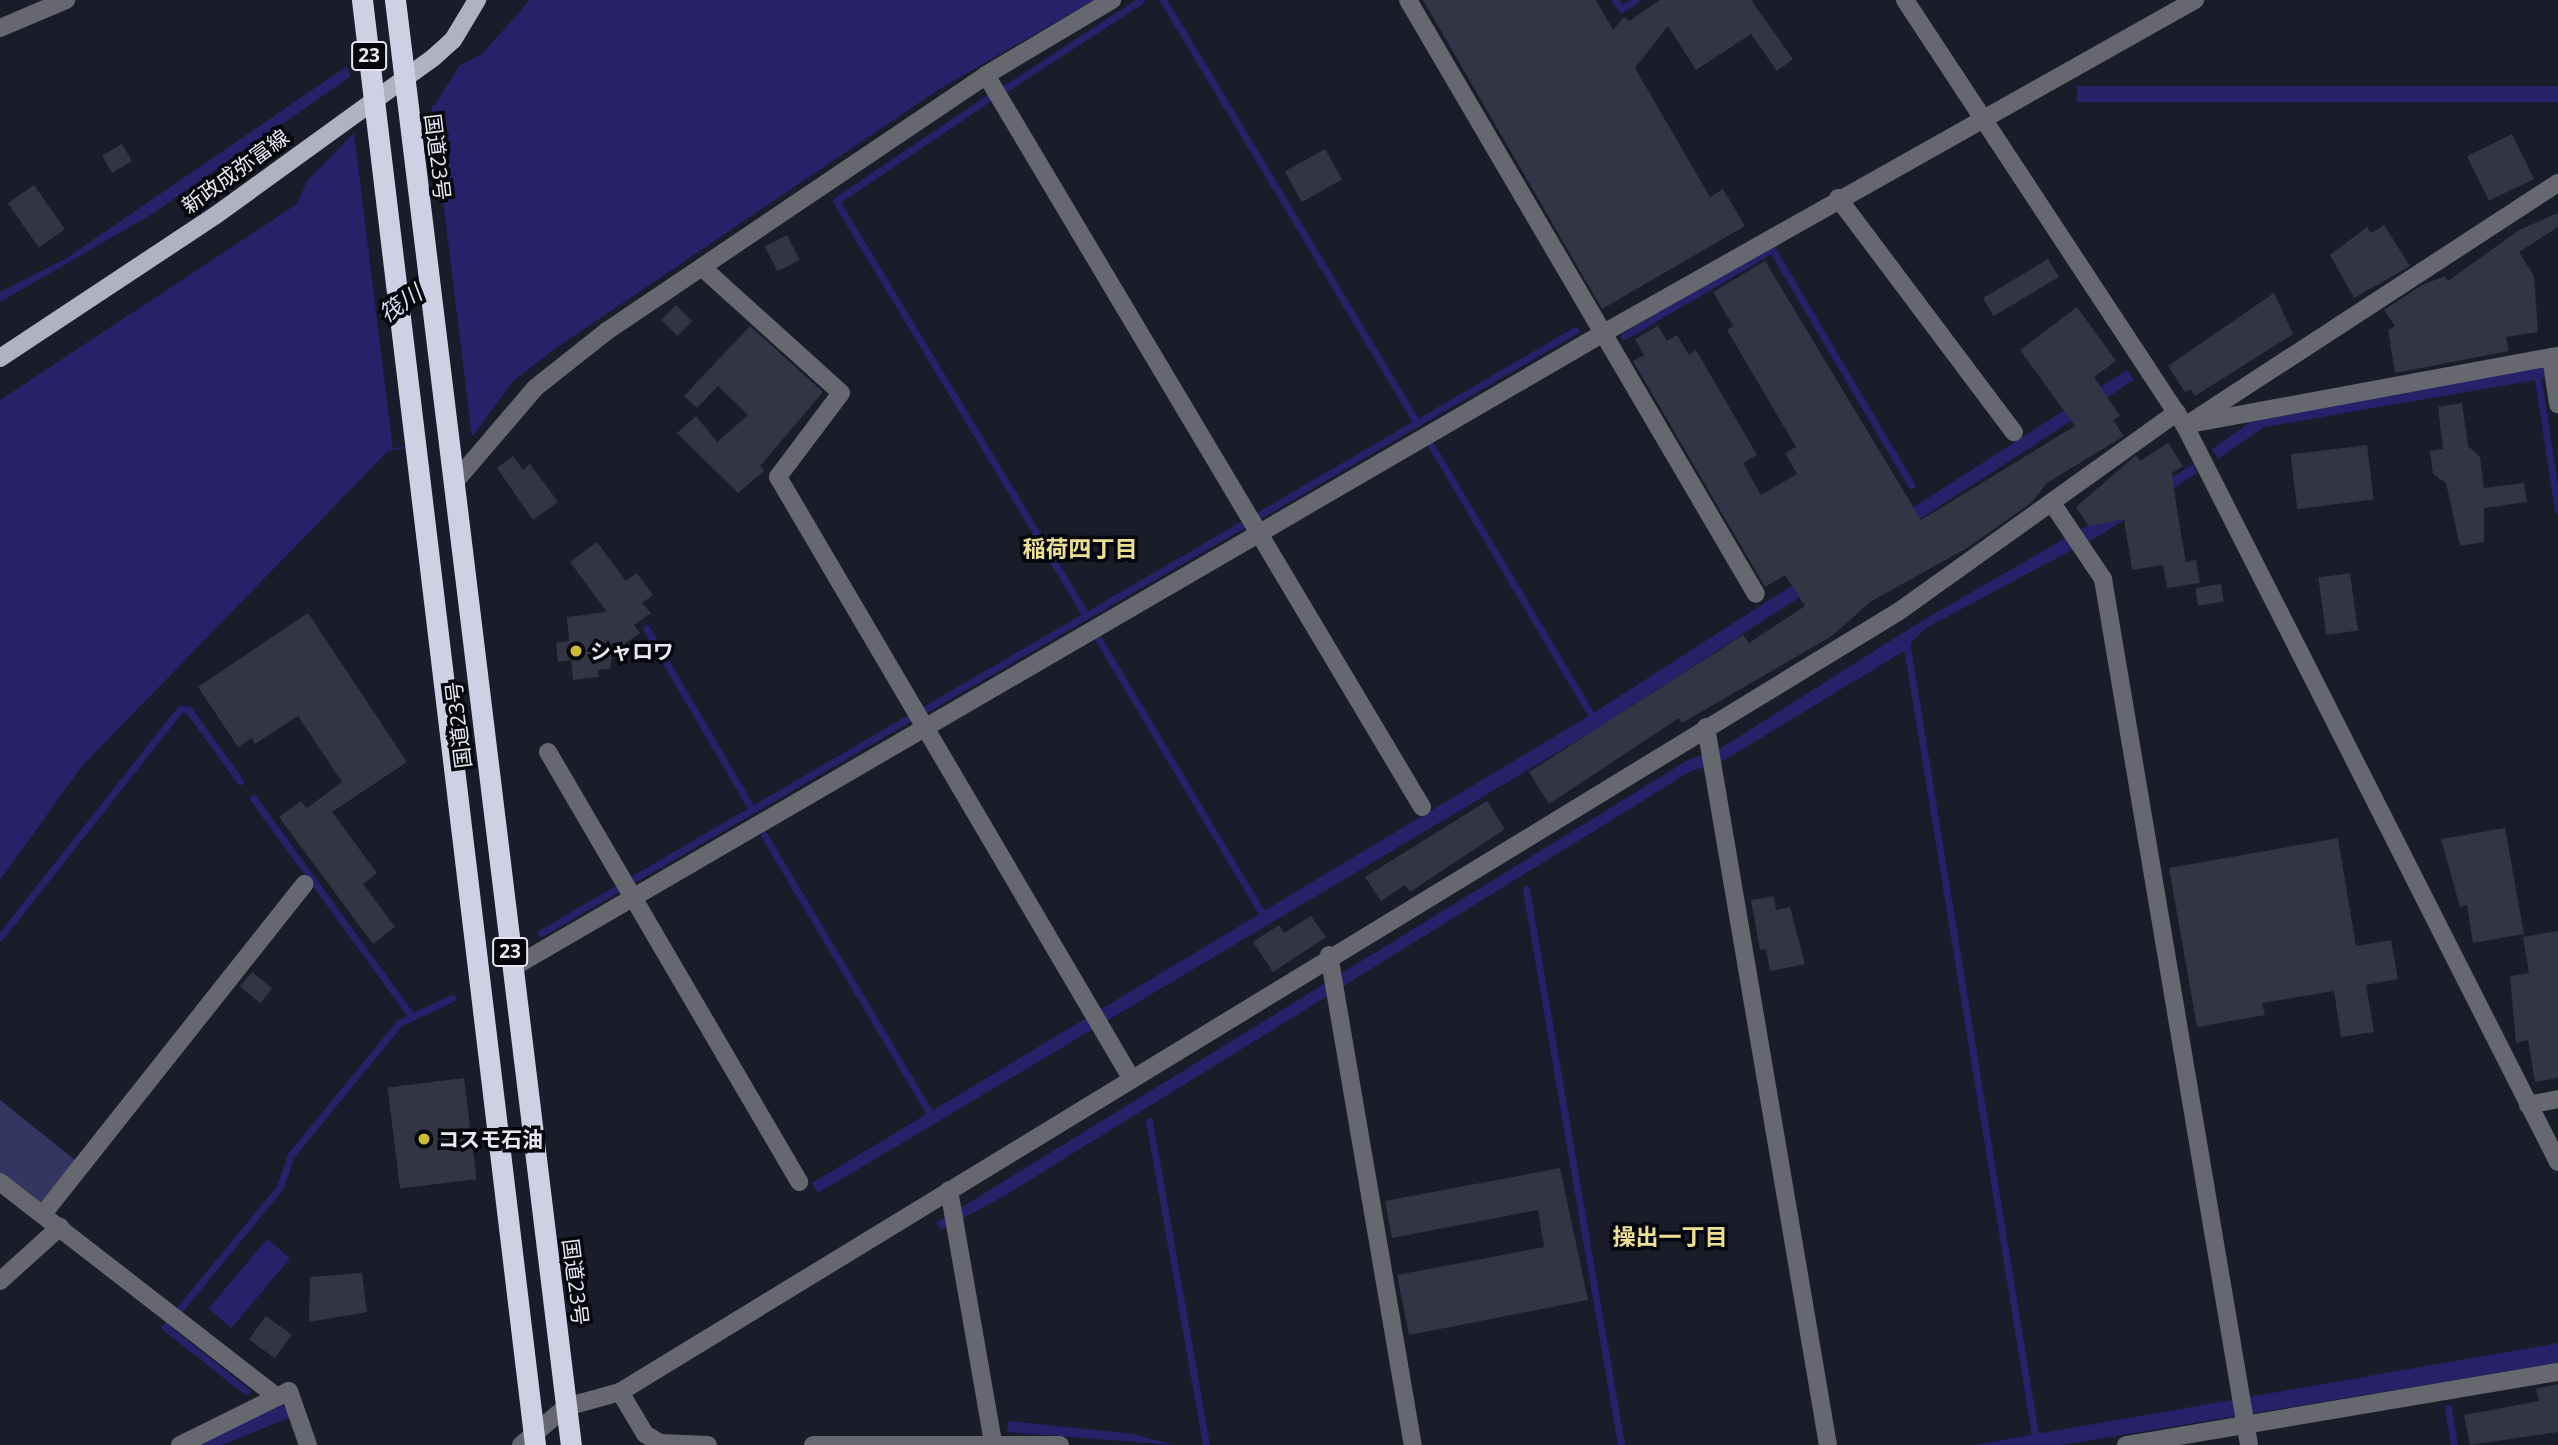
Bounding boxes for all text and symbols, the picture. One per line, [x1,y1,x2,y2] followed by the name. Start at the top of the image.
[350,40,388,72] road number: 23
[420,112,456,202] street label: 国道23号
[177,124,293,218] street label: 新政成弥富線
[373,279,427,327] water label: 筏川
[1023,534,1137,562] district label: 稲荷四丁目
[590,638,674,664] place label: シャロワ
[568,643,584,659] marker: シャロワ
[440,680,476,770] street label: 国道23号
[491,936,529,968] road number: 23
[438,1126,543,1152] place label: コスモ石油
[416,1131,432,1147] marker: コスモ石油
[1613,1222,1727,1250] district label: 操出一丁目
[558,1237,594,1327] street label: 国道23号

